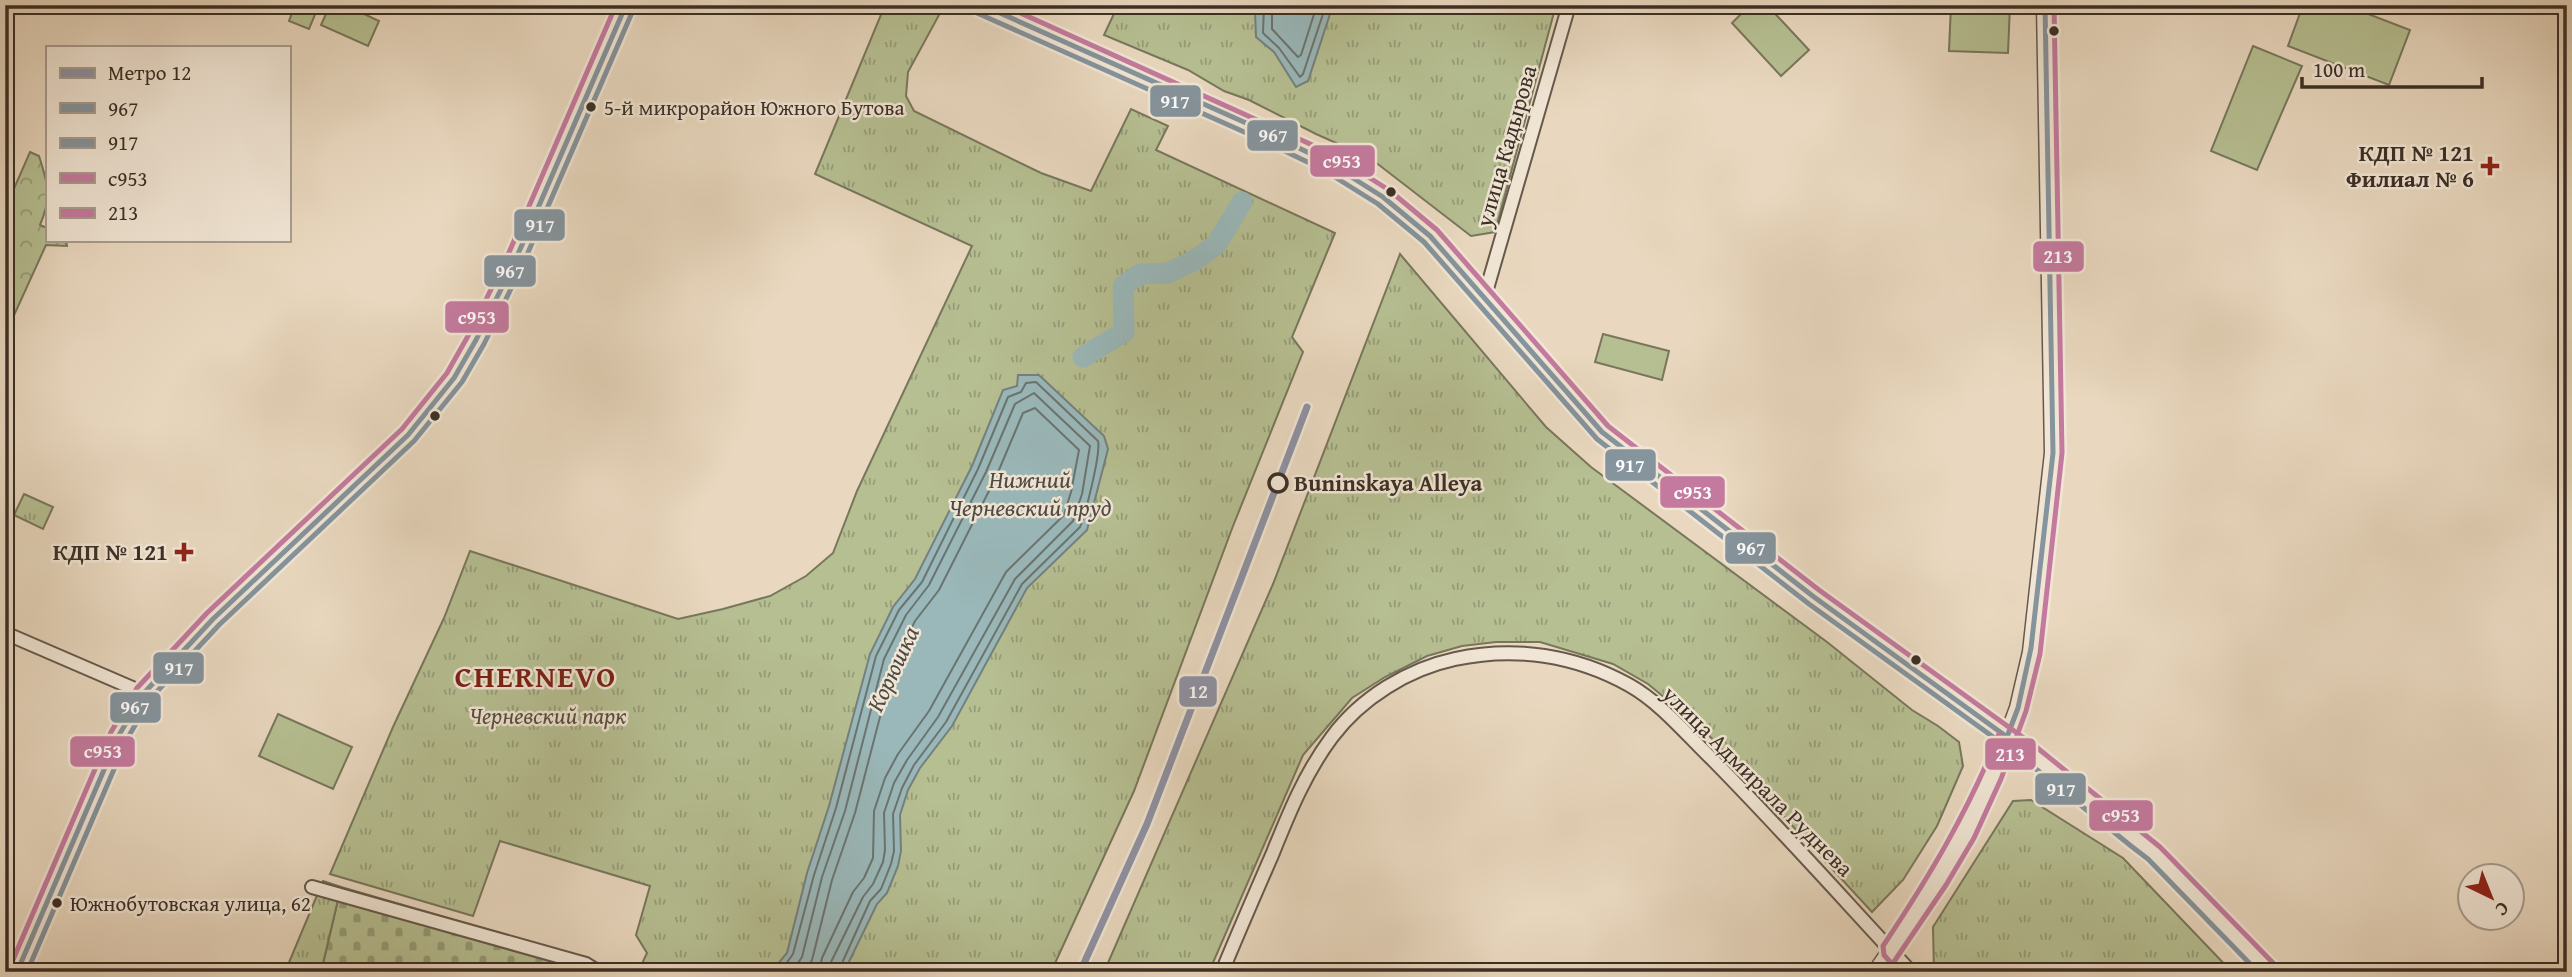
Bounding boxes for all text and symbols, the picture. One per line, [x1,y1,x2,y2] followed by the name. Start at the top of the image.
[2047,24,2061,38] unlabelled marker
[46,46,290,242] legend
[2302,46,2483,90] scale bar
[2313,54,2365,85] text: 100 m
[108,57,191,88] text: Метро 12
[1466,61,1544,232] street label: улица Кадырова
[1149,84,1202,118] line badge: 917
[1160,87,1190,115] text: 917
[604,92,904,123] place label: 5-й микрорайон Южного Бутова
[108,93,138,124] text: 967
[584,100,598,114] marker: 5-й микрорайон Южного Бутова
[1246,119,1299,152] line badge: 967
[1258,121,1288,149] text: 967
[108,127,138,158] text: 917
[2346,136,2474,195] place label: КДП № 121 Филиал № 6
[1309,144,1376,178] line badge: с953
[1323,147,1361,175] text: с953
[2480,156,2500,176] marker: КДП № 121 Филиал № 6
[108,163,148,194] text: с953
[1384,185,1398,199] unlabelled marker
[108,197,138,228] text: 213
[513,208,566,242] line badge: 917
[525,211,555,239] text: 917
[2032,240,2085,273] line badge: 213
[2043,242,2073,270] text: 213
[483,254,537,288] line badge: 967
[495,257,525,285] text: 967
[444,300,510,334] line badge: с953
[458,303,496,331] text: с953
[428,409,442,423] unlabelled marker
[1604,448,1657,482] line badge: 917
[1615,451,1645,479] text: 917
[949,462,1111,525] water label: Нижний Черневский пруд
[1294,466,1482,499] place label: Buninskaya Alleya
[1268,473,1288,493] marker: Buninskaya Alleya
[1659,475,1726,509] line badge: с953
[1674,478,1712,506] text: с953
[1724,531,1777,565] line badge: 967
[1736,534,1766,562] text: 967
[53,535,168,568] place label: КДП № 121
[174,542,194,562] marker: КДП № 121
[858,620,928,717] water label: Корюшка
[152,651,205,685] line badge: 917
[1909,653,1923,667] unlabelled marker
[164,654,194,682] text: 917
[455,654,617,698] district label: CHERNEVO
[1178,675,1218,708] line badge: 12
[1188,677,1208,705] text: 12
[1655,677,1861,884] street label: улица Адмирала Руднева
[109,691,162,724] line badge: 967
[120,693,150,721] text: 967
[469,699,627,732] park label: Черневский парк
[69,735,136,768] line badge: с953
[84,737,122,765] text: с953
[1984,737,2037,771] line badge: 213
[1995,740,2025,768] text: 213
[2034,772,2087,806] line badge: 917
[2046,775,2076,803] text: 917
[2088,799,2154,832] line badge: с953
[2102,801,2140,829] text: с953
[2456,862,2526,932] north arrow
[70,888,311,919] place label: Южнобутовская улица, 62
[50,896,64,910] marker: Южнобутовская улица, 62
[2489,896,2516,924] text: С

